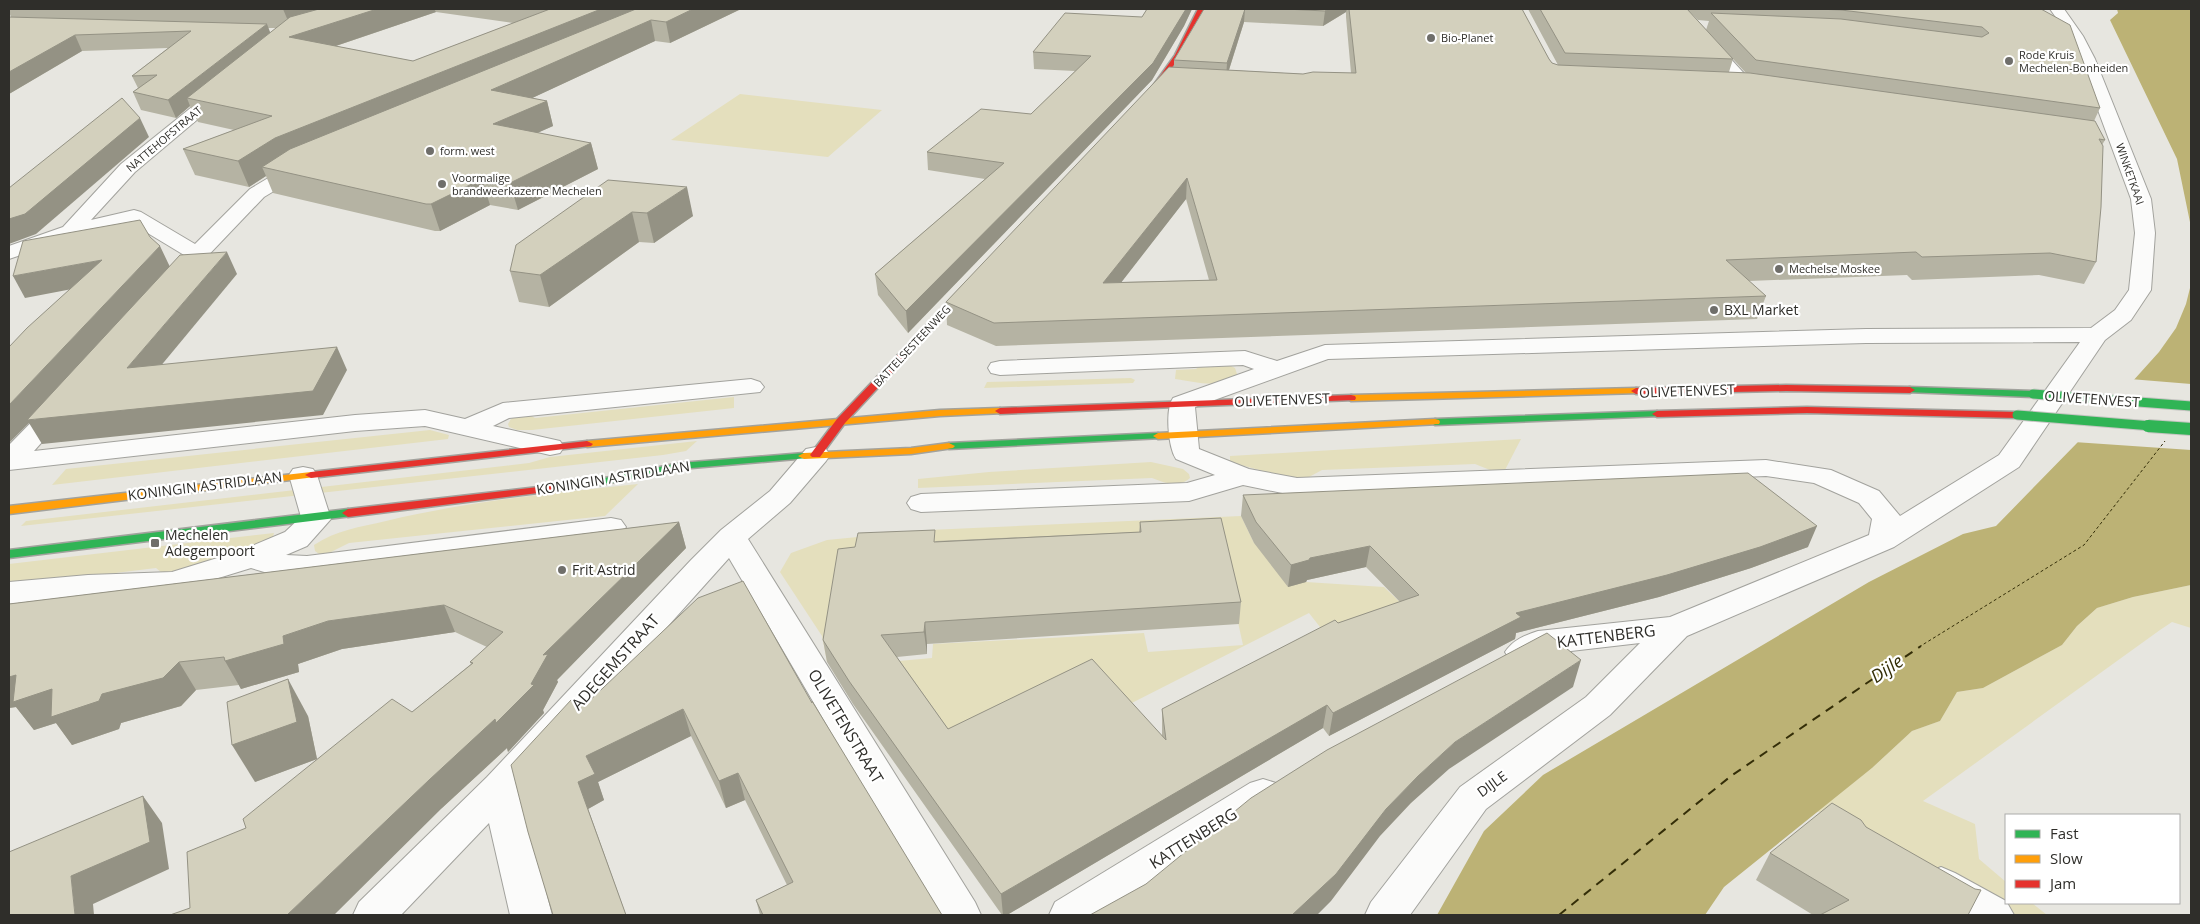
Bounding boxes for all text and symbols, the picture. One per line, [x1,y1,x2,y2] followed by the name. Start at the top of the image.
[1441,30,1493,45] place label: Bio-Planet
[1425,32,1437,44] marker: Bio-Planet
[2019,47,2128,75] place label: Rode Kruis Mechelen-Bonheiden
[2003,55,2015,67] marker: Rode Kruis Mechelen-Bonheiden
[123,102,205,175] street label: NATTEHOFSTRAAT
[2113,141,2148,207] street label: WINKETKAAI
[440,143,495,158] place label: form. west
[424,145,436,157] marker: form. west
[452,170,602,198] place label: Voormalige brandweerkazerne Mechelen
[436,178,448,190] marker: Voormalige brandweerkazerne Mechelen
[1789,261,1880,276] place label: Mechelse Moskee
[1773,263,1785,275] marker: Mechelse Moskee
[1724,300,1798,319] place label: BXL Market
[870,301,954,390] street label: BATTELSESTEENWEG
[1708,304,1720,316] marker: BXL Market
[1639,379,1735,402] street label: OLIVETENVEST
[2044,386,2141,411] street label: OLIVETENVEST
[1234,388,1330,411] street label: OLIVETENVEST
[535,456,691,499] street label: KONINGIN ASTRIDLAAN
[127,467,283,504] street label: KONINGIN ASTRIDLAAN
[165,525,255,560] place label: Mechelen Adegempoort
[149,537,161,549] marker: Mechelen Adegempoort
[572,560,635,579] place label: Frit Astrid
[556,564,568,576] marker: Frit Astrid
[566,609,664,715] street label: ADEGEMSTRAAT
[1555,619,1657,653] street label: KATTENBERG
[1865,649,1908,688] water label: Dijle
[803,665,889,788] street label: OLIVETENSTRAAT
[1473,766,1511,801] street label: DIJLE
[1145,802,1241,874] street label: KATTENBERG
[2005,814,2180,904] legend
[2050,823,2079,843] text: Fast
[2050,848,2083,868] text: Slow
[2048,873,2076,893] text: Jam

